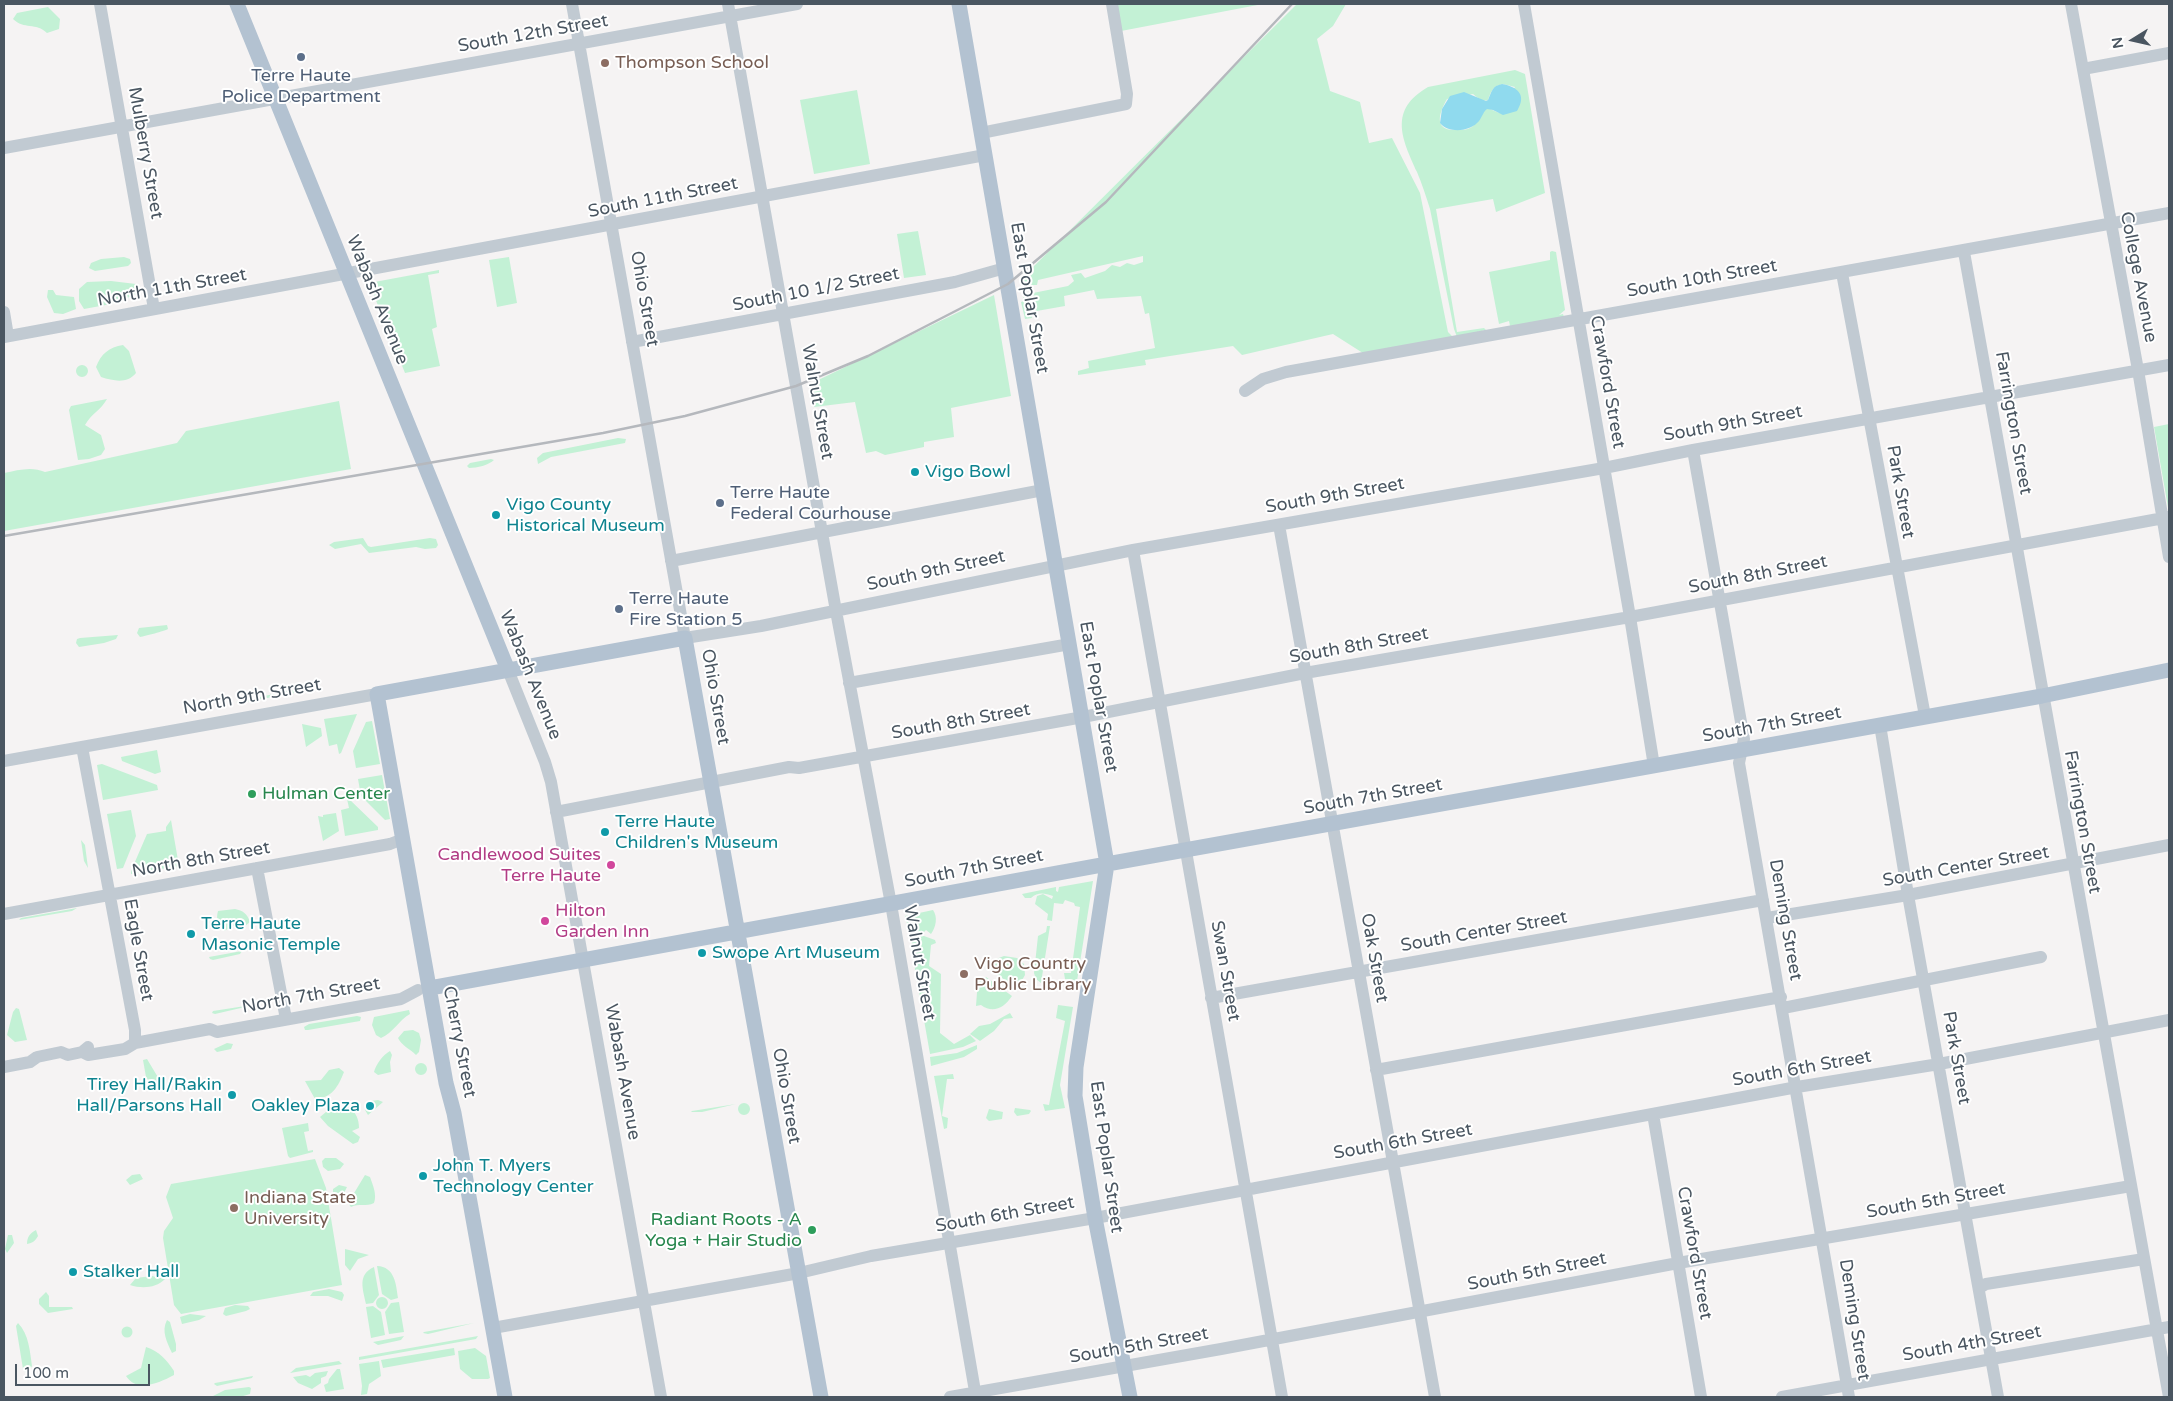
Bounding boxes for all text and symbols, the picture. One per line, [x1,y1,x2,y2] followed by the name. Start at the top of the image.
[456,10,610,58] street label: South 12th Street
[2108,15,2158,65] north arrow
[2108,36,2127,50] text: N
[295,51,307,63] marker: Terre Haute Police Department
[615,52,769,74] place label: Thompson School
[599,57,611,69] marker: Thompson School
[221,65,381,108] place label: Terre Haute Police Department
[123,85,167,221] street label: Mulberry Street
[586,173,740,223] street label: South 11th Street
[2115,210,2161,344] street label: College Avenue
[1005,221,1053,375] street label: East Poplar Street
[341,232,413,368] street label: Wabash Avenue
[625,249,663,349] street label: Ohio Street
[1625,255,1779,303] street label: South 10th Street
[731,263,901,317] street label: South 10 1/2 Street
[96,264,248,312] street label: North 11th Street
[1585,314,1629,450] street label: Crawford Street
[796,343,838,461] street label: Walnut Street
[1990,350,2036,496] street label: Farrington Street
[1662,401,1804,447] street label: South 9th Street
[1881,444,1919,540] street label: Park Street
[925,461,1011,483] place label: Vigo Bowl
[909,466,921,478] marker: Vigo Bowl
[1264,473,1406,519] street label: South 9th Street
[730,482,891,524] place label: Terre Haute Federal Courhouse
[506,494,665,536] place label: Vigo County Historical Museum
[714,497,726,509] marker: Terre Haute Federal Courhouse
[490,509,502,521] marker: Vigo County Historical Museum
[865,546,1007,596] street label: South 9th Street
[1687,551,1829,599] street label: South 8th Street
[629,588,742,630] place label: Terre Haute Fire Station 5
[613,603,625,615] marker: Terre Haute Fire Station 5
[494,607,566,743] street label: Wabash Avenue
[1074,620,1122,774] street label: East Poplar Street
[1288,623,1430,669] street label: South 8th Street
[696,647,734,747] street label: Ohio Street
[181,674,323,720] street label: North 9th Street
[890,699,1032,745] street label: South 8th Street
[1701,702,1843,748] street label: South 7th Street
[2059,749,2105,895] street label: Farrington Street
[1302,774,1444,820] street label: South 7th Street
[262,783,390,805] place label: Hulman Center
[246,788,258,800] marker: Hulman Center
[615,811,778,854] place label: Terre Haute Children's Museum
[599,826,611,838] marker: Terre Haute Children's Museum
[130,837,272,883] street label: North 8th Street
[1881,842,2051,892] street label: South Center Street
[437,844,601,886] place label: Candlewood Suites Terre Haute
[903,845,1045,893] street label: South 7th Street
[1764,858,1806,982] street label: Deming Street
[605,859,617,871] marker: Candlewood Suites Terre Haute
[118,897,158,1003] street label: Eagle Street
[555,900,649,942] place label: Hilton Garden Inn
[898,904,940,1022] street label: Walnut Street
[1399,907,1569,957] street label: South Center Street
[1356,912,1392,1004] street label: Oak Street
[201,913,340,956] place label: Terre Haute Masonic Temple
[539,915,551,927] marker: Hilton Garden Inn
[1206,919,1244,1023] street label: Swan Street
[185,928,197,940] marker: Terre Haute Masonic Temple
[712,942,880,964] place label: Swope Art Museum
[696,947,708,959] marker: Swope Art Museum
[974,953,1091,996] place label: Vigo Country Public Library
[958,968,970,980] marker: Vigo Country Public Library
[240,973,382,1019] street label: North 7th Street
[438,984,480,1100] street label: Cherry Street
[599,1002,645,1142] street label: Wabash Avenue
[1937,1010,1975,1106] street label: Park Street
[767,1046,805,1146] street label: Ohio Street
[1731,1046,1873,1092] street label: South 6th Street
[76,1074,222,1116] place label: Tirey Hall/Rakin Hall/Parsons Hall
[1085,1080,1127,1234] street label: East Poplar Street
[226,1089,238,1101] marker: Tirey Hall/Rakin Hall/Parsons Hall
[251,1095,360,1117] place label: Oakley Plaza
[364,1100,376,1112] marker: Oakley Plaza
[1332,1119,1474,1165] street label: South 6th Street
[433,1155,594,1198] place label: John T. Myers Technology Center
[417,1170,429,1182] marker: John T. Myers Technology Center
[1865,1178,2007,1224] street label: South 5th Street
[1672,1185,1716,1321] street label: Crawford Street
[244,1187,356,1230] place label: Indiana State University
[934,1192,1076,1238] street label: South 6th Street
[228,1202,240,1214] marker: Indiana State University
[645,1209,802,1252] place label: Radiant Roots - A Yoga + Hair Studio
[806,1224,818,1236] marker: Radiant Roots - A Yoga + Hair Studio
[1466,1248,1608,1296] street label: South 5th Street
[1834,1258,1874,1382] street label: Deming Street
[83,1261,179,1283] place label: Stalker Hall
[67,1266,79,1278] marker: Stalker Hall
[1901,1321,2043,1367] street label: South 4th Street
[1068,1323,1210,1369] street label: South 5th Street
[18,1354,152,1386] scale bar
[23,1364,69,1382] text: 100 m

